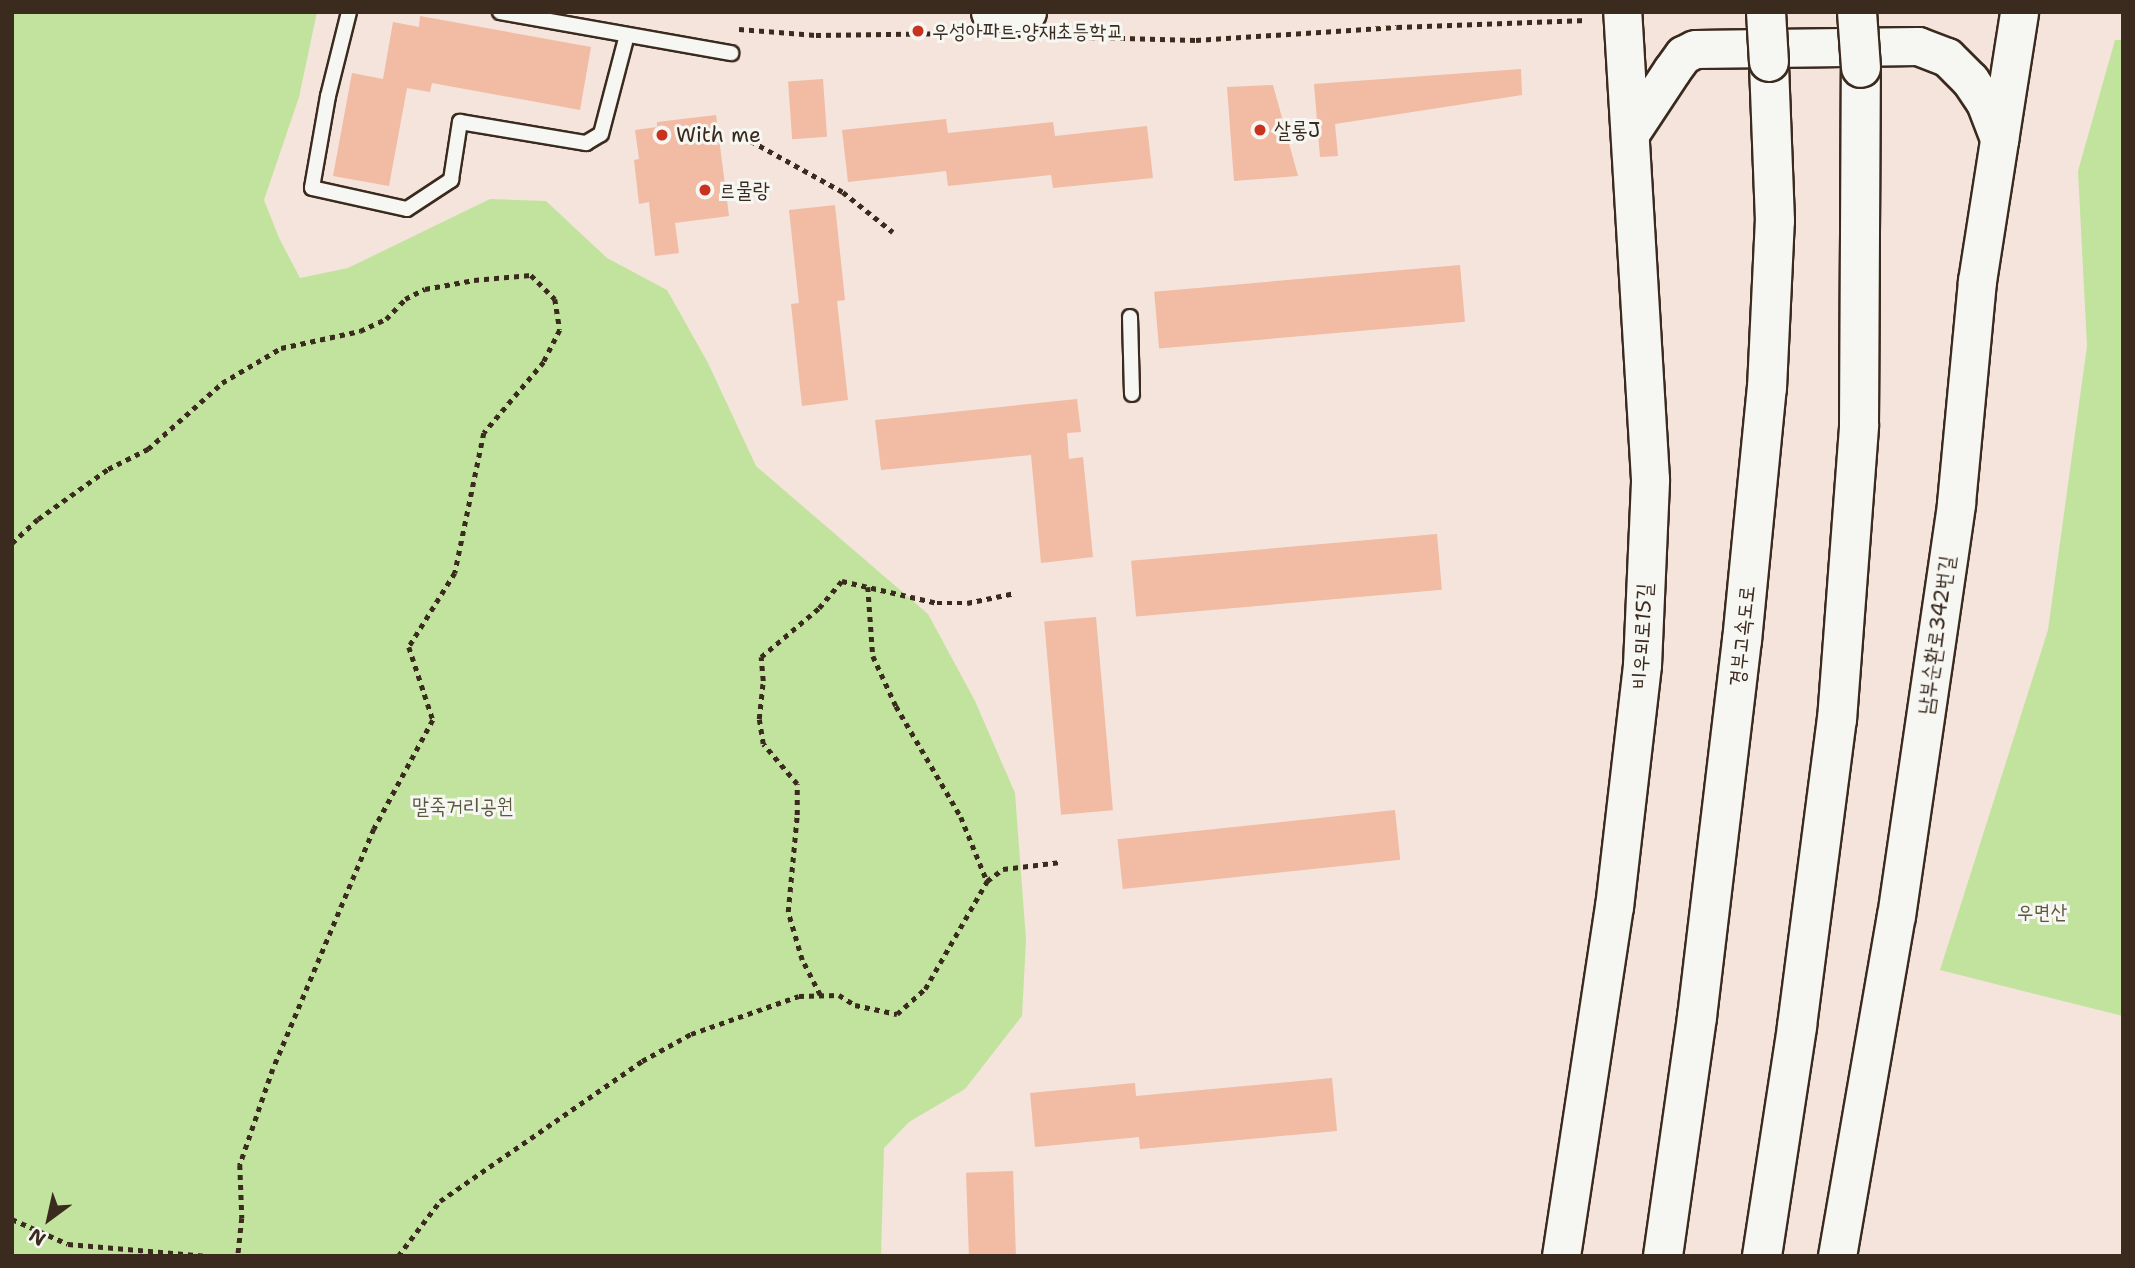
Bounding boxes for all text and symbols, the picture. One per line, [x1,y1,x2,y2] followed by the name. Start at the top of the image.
[932,18,1123,44] place label: 우성아파트.양재초등학교
[910,23,926,39] marker: 우성아파트.양재초등학교
[1274,117,1320,143] place label: 살롱J
[676,122,761,148] place label: With me
[1252,122,1268,138] marker: 살롱J
[654,127,670,143] marker: With me
[719,177,770,203] place label: 르물랑
[697,182,713,198] marker: 르물랑
[1912,554,1960,716] street label: 남부순환로342번길
[1627,583,1657,689] street label: 비우뫼로15길
[1724,584,1760,688] street label: 경부고속도로
[412,793,514,819] park label: 말죽거리공원
[2017,899,2067,925] park label: 우면산
[14,1184,84,1254] north arrow
[24,1222,50,1252] text: N

